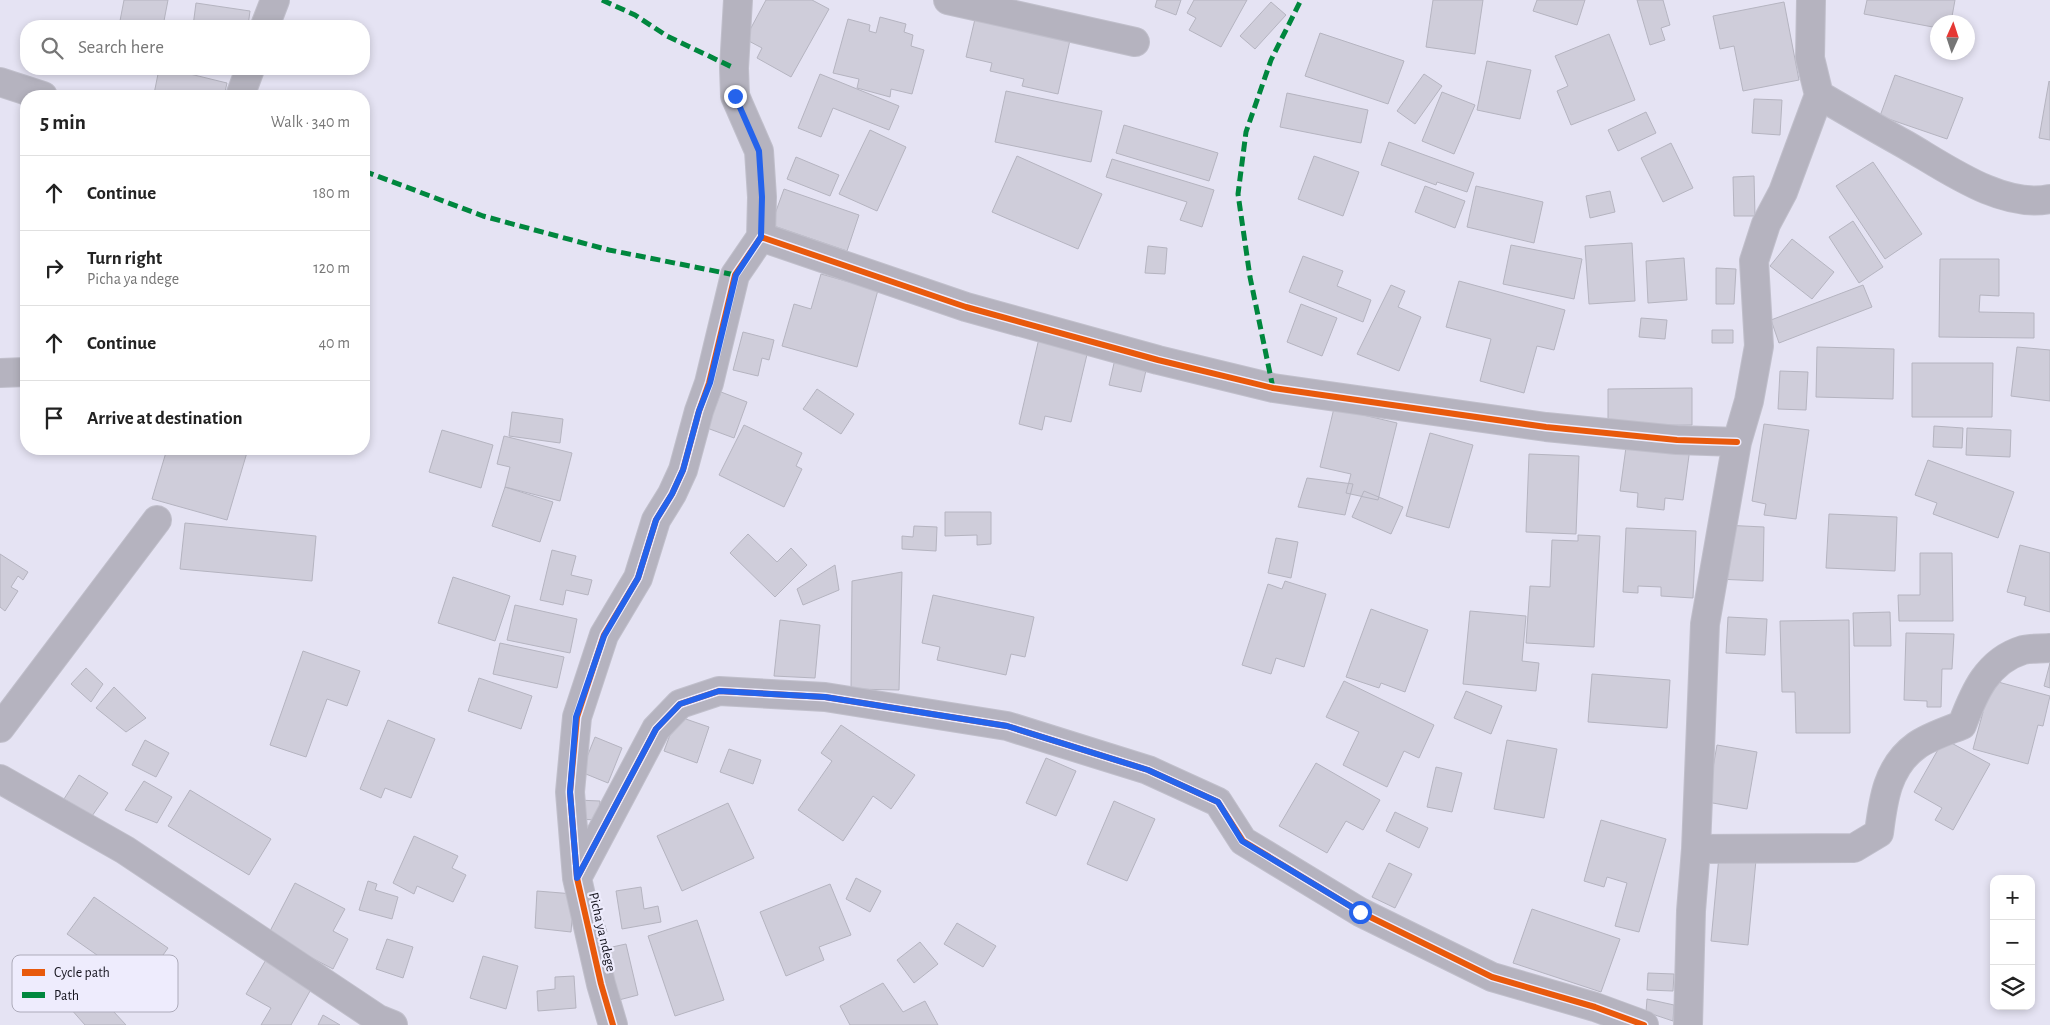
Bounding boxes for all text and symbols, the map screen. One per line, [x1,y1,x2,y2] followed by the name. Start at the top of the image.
[1930,15,1975,60] north arrow
[20,20,370,75] search box
[38,34,66,62] icon: search
[78,38,164,57] text: Search here
[724,85,747,108] route end
[40,112,86,133] text: 5 min
[271,114,350,130] text: Walk · 340 m
[40,179,68,207] icon: ahead
[87,184,156,203] text: Continue
[313,185,350,201] text: 180 m
[87,249,162,268] text: Turn right
[40,254,68,282] icon: right
[313,260,350,276] text: 120 m
[87,271,179,287] text: Picha ya ndege
[40,329,68,357] icon: ahead
[87,334,156,353] text: Continue
[318,335,350,351] text: 40 m
[40,404,68,432] icon: arrive
[87,409,243,428] text: Arrive at destination
[1990,875,2035,1010] map controls
[1990,875,2035,920] button: +
[586,891,618,973] street label: Picha ya ndege
[1349,901,1372,924] route start
[1990,920,2035,965] button: −
[12,955,178,1012] legend
[1990,965,2035,1010] button: layers
[54,966,110,980] text: Cycle path
[54,989,79,1003] text: Path

